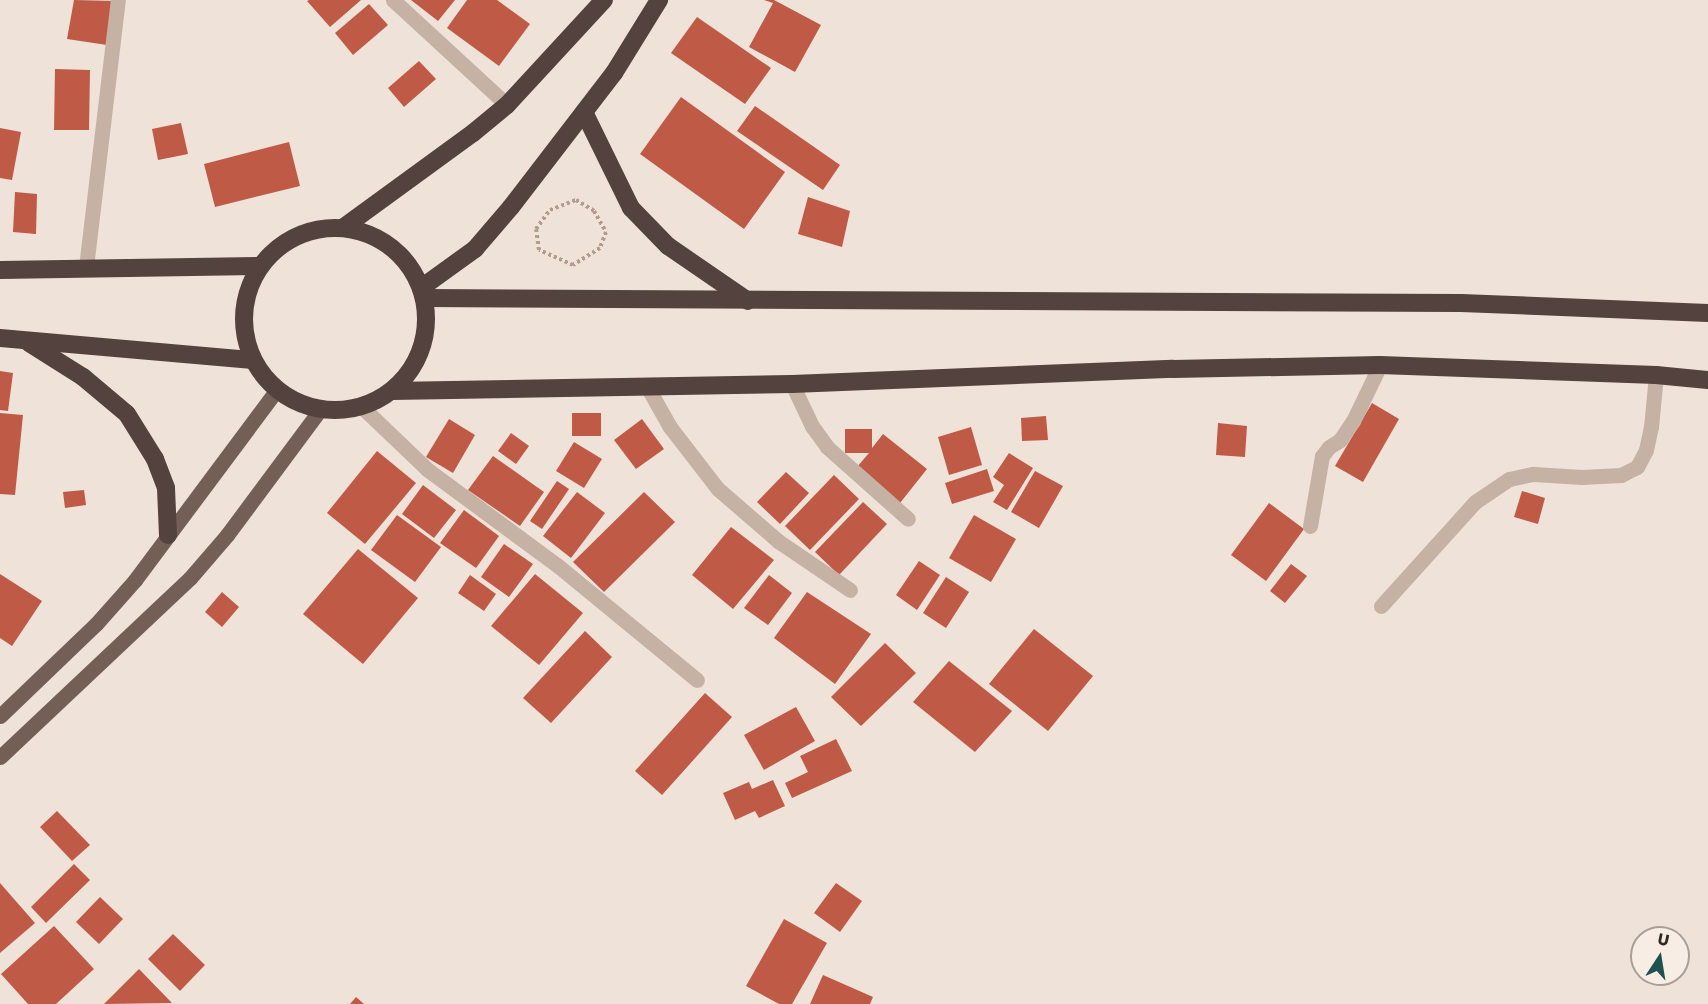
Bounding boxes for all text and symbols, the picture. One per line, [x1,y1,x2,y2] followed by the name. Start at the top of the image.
[1630,926,1690,986] north arrow
[1656,927,1671,952] text: U

